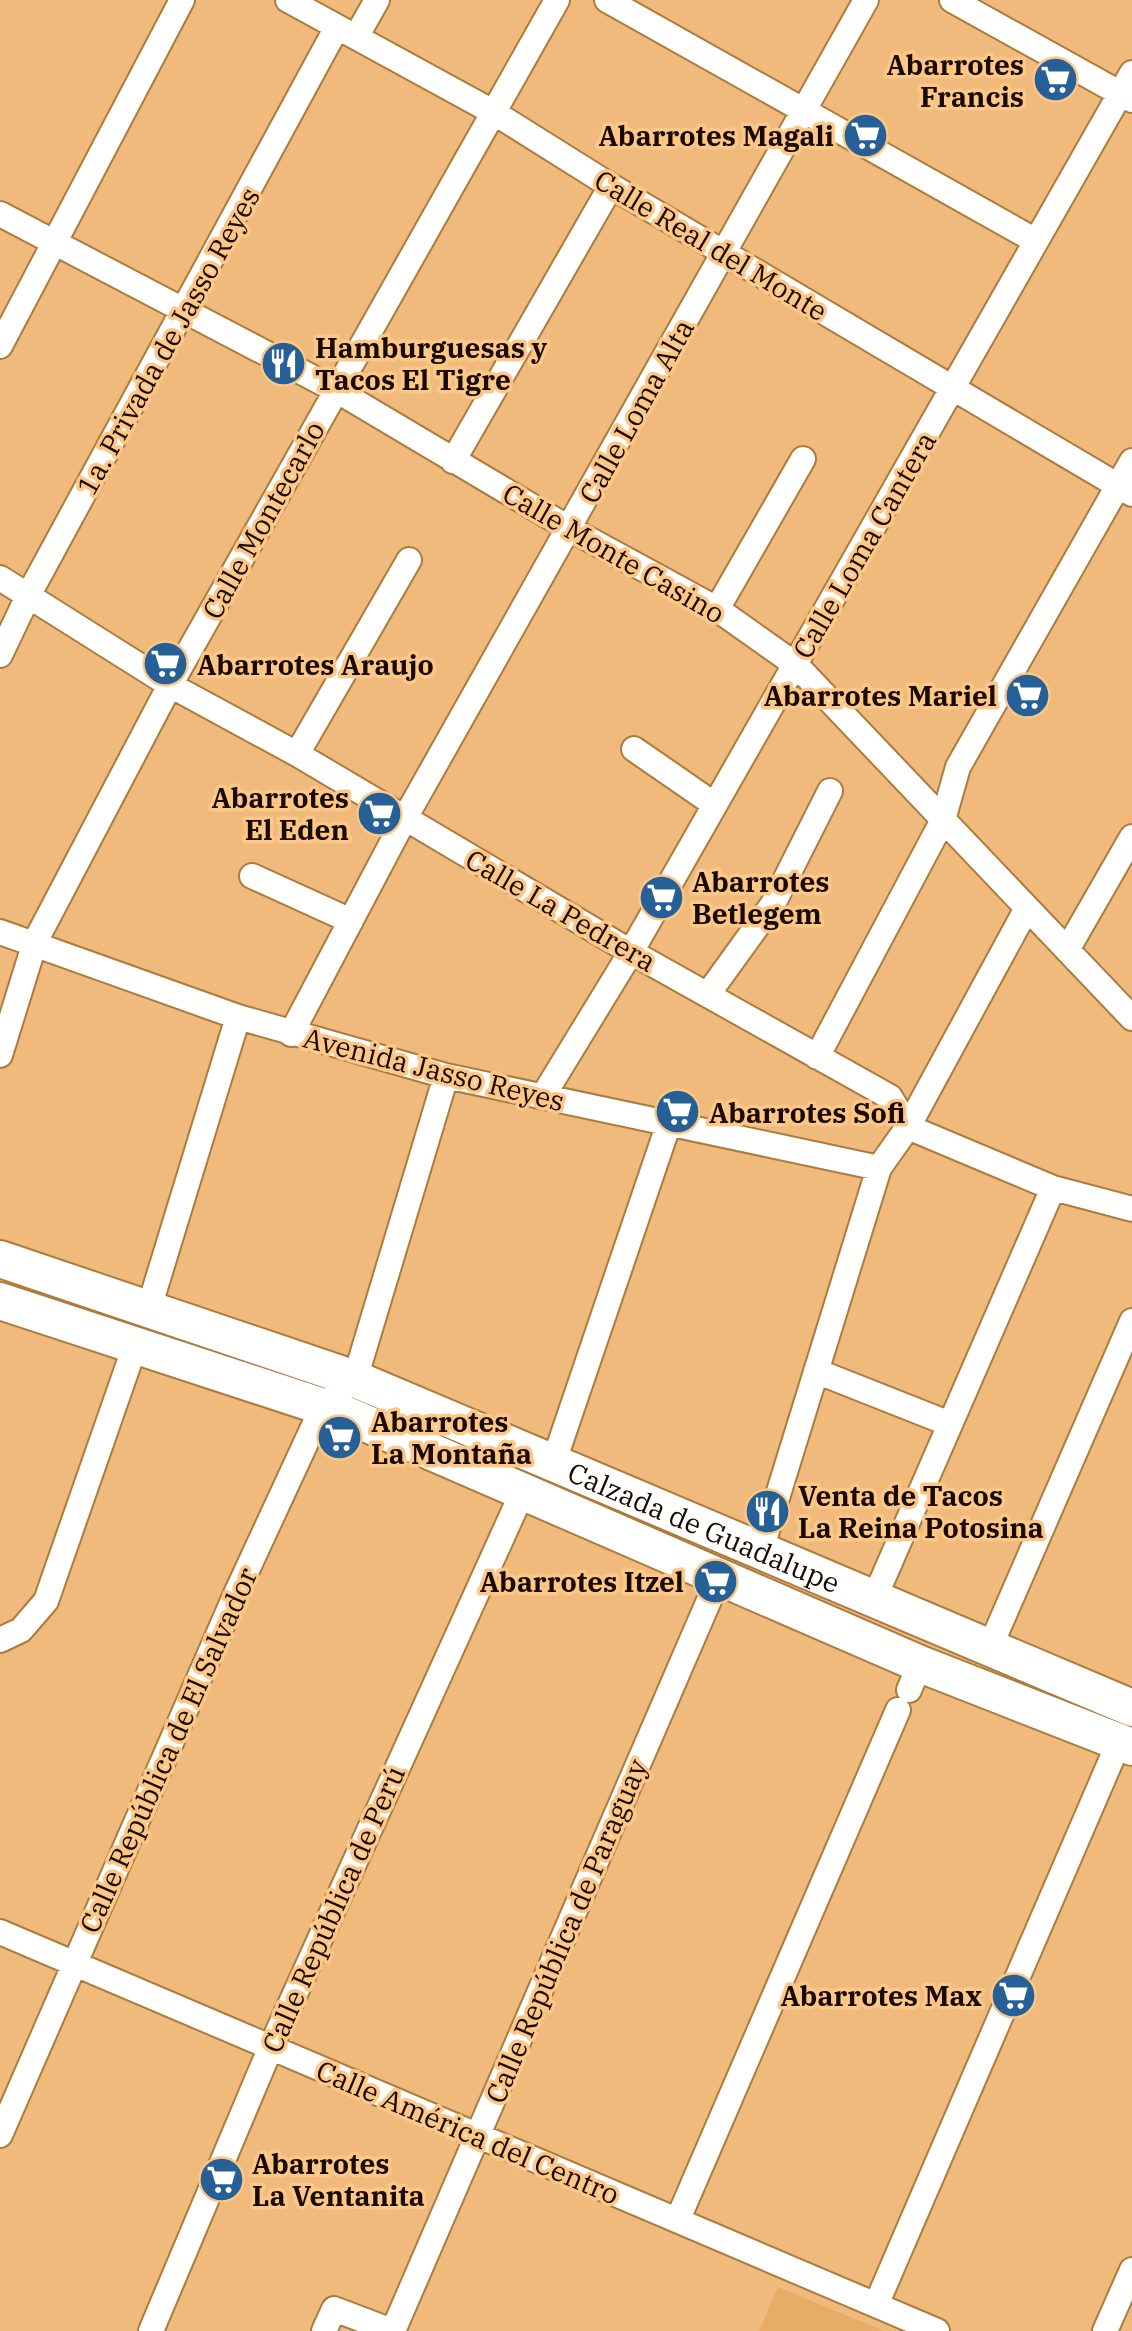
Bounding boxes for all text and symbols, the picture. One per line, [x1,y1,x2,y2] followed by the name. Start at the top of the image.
[886,46,1024,115] place label: Abarrotes Francis
[1031,56,1079,104] supermarket icon: Abarrotes Francis
[841,111,889,159] supermarket icon: Abarrotes Magali
[599,117,834,154] place label: Abarrotes Magali
[588,161,834,329] street label: Calle Real del Monte
[68,181,268,501] street label: 1a. Privada de Jasso Reyes
[570,312,702,510] street label: Calle Loma Alta
[315,329,547,398] place label: Hamburguesas y Tacos El Tigre
[260,339,308,387] restaurant icon: Hamburguesas y Tacos El Tigre
[193,415,333,625] street label: Calle Montecarlo
[784,425,944,665] street label: Calle Loma Cantera
[496,474,732,632] street label: Calle Monte Casino
[142,640,190,688] supermarket icon: Abarrotes Araujo
[197,646,434,683] place label: Abarrotes Araujo
[1004,671,1052,719] supermarket icon: Abarrotes Mariel
[764,677,997,714] place label: Abarrotes Mariel
[211,779,349,848] place label: Abarrotes El Eden
[356,789,404,837] supermarket icon: Abarrotes El Eden
[459,840,663,980] street label: Calle La Pedrera
[692,863,830,932] place label: Abarrotes Betlegem
[637,873,685,921] supermarket icon: Abarrotes Betlegem
[300,1019,568,1119] street label: Avenida Jasso Reyes
[654,1088,702,1136] supermarket icon: Abarrotes Sofi
[709,1094,905,1131] place label: Abarrotes Sofi
[371,1403,532,1472] place label: Abarrotes La Montaña
[316,1413,364,1461] supermarket icon: Abarrotes La Montaña
[563,1453,846,1601] street label: Calzada de Guadalupe
[798,1477,1044,1546] place label: Venta de Tacos La Reina Potosina
[743,1487,791,1535] restaurant icon: Venta de Tacos La Reina Potosina
[691,1557,739,1605] supermarket icon: Abarrotes Itzel
[71,1561,266,1938] street label: Calle República de El Salvador
[480,1563,684,1600] place label: Abarrotes Itzel
[477,1753,655,2109] street label: Calle República de Paraguay
[253,1760,413,2058] street label: Calle República de Perú
[989,1971,1037,2019] supermarket icon: Abarrotes Max
[780,1977,983,2014] place label: Abarrotes Max
[311,2051,625,2213] street label: Calle América del Centro
[252,2145,425,2214] place label: Abarrotes La Ventanita
[197,2155,245,2203] supermarket icon: Abarrotes La Ventanita

